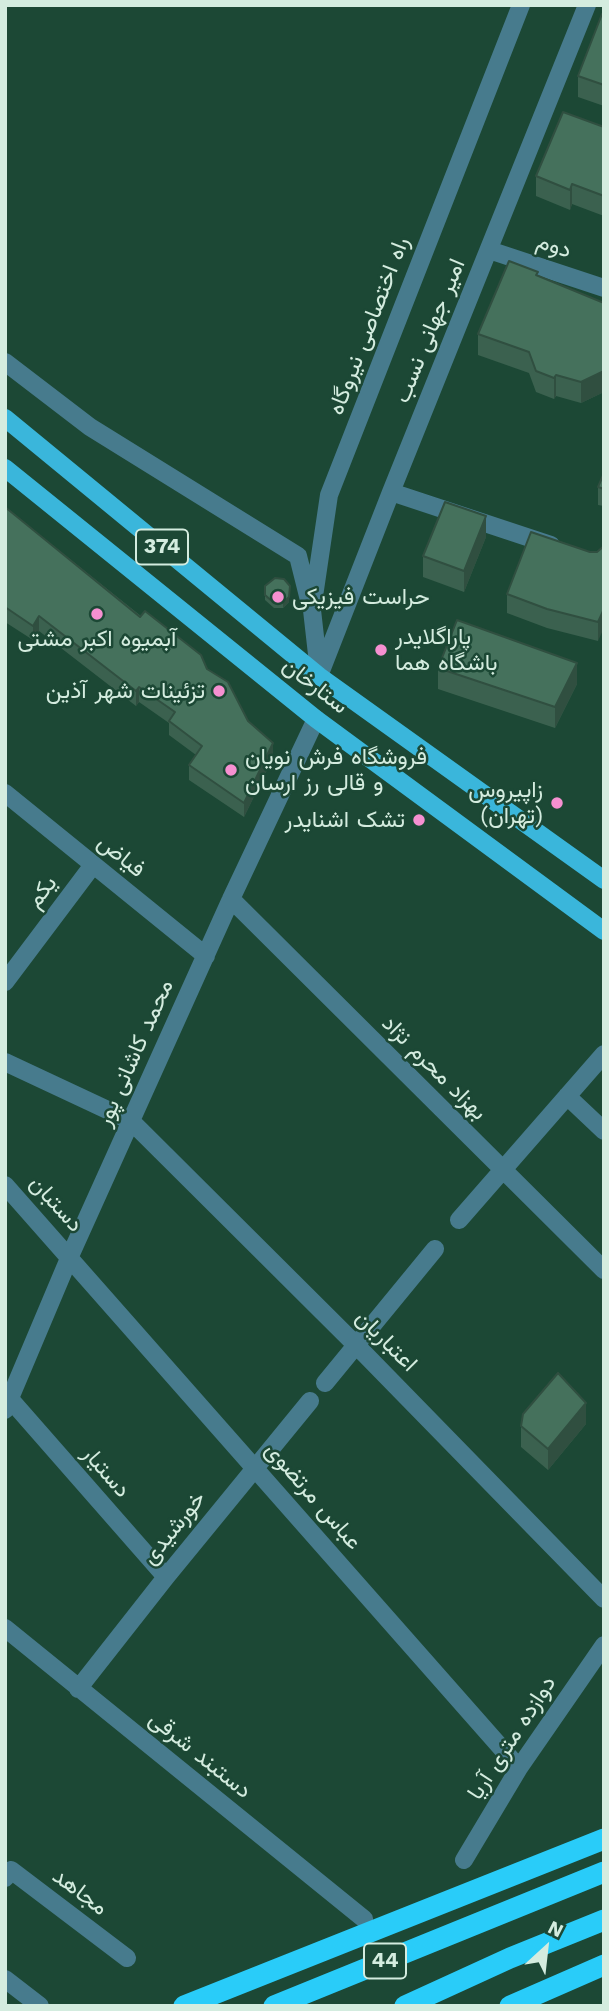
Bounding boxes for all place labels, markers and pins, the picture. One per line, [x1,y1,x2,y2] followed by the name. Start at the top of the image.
[292,583,430,611] place label: حراست فیزیکی
[270,589,286,605] marker: حراست فیزیکی
[89,606,105,622] marker: آبمیوه اکبر مشتی
[395,623,497,677] place label: پاراگلایدر باشگاه هما
[18,625,176,653] place label: آبمیوه اکبر مشتی
[373,642,389,658] marker: پاراگلایدر باشگاه هما
[46,677,205,705] place label: تزئینات شهر آذین
[211,683,227,699] marker: تزئینات شهر آذین
[245,743,427,797] place label: فروشگاه فرش نویان و قالی رز ارسان
[223,762,239,778] marker: فروشگاه فرش نویان و قالی رز ارسان
[468,776,543,830] place label: زاپیروس (تهران)
[549,795,565,811] marker: زاپیروس (تهران)
[285,806,405,834] place label: تشک اشنایدر
[411,812,427,828] marker: تشک اشنایدر

